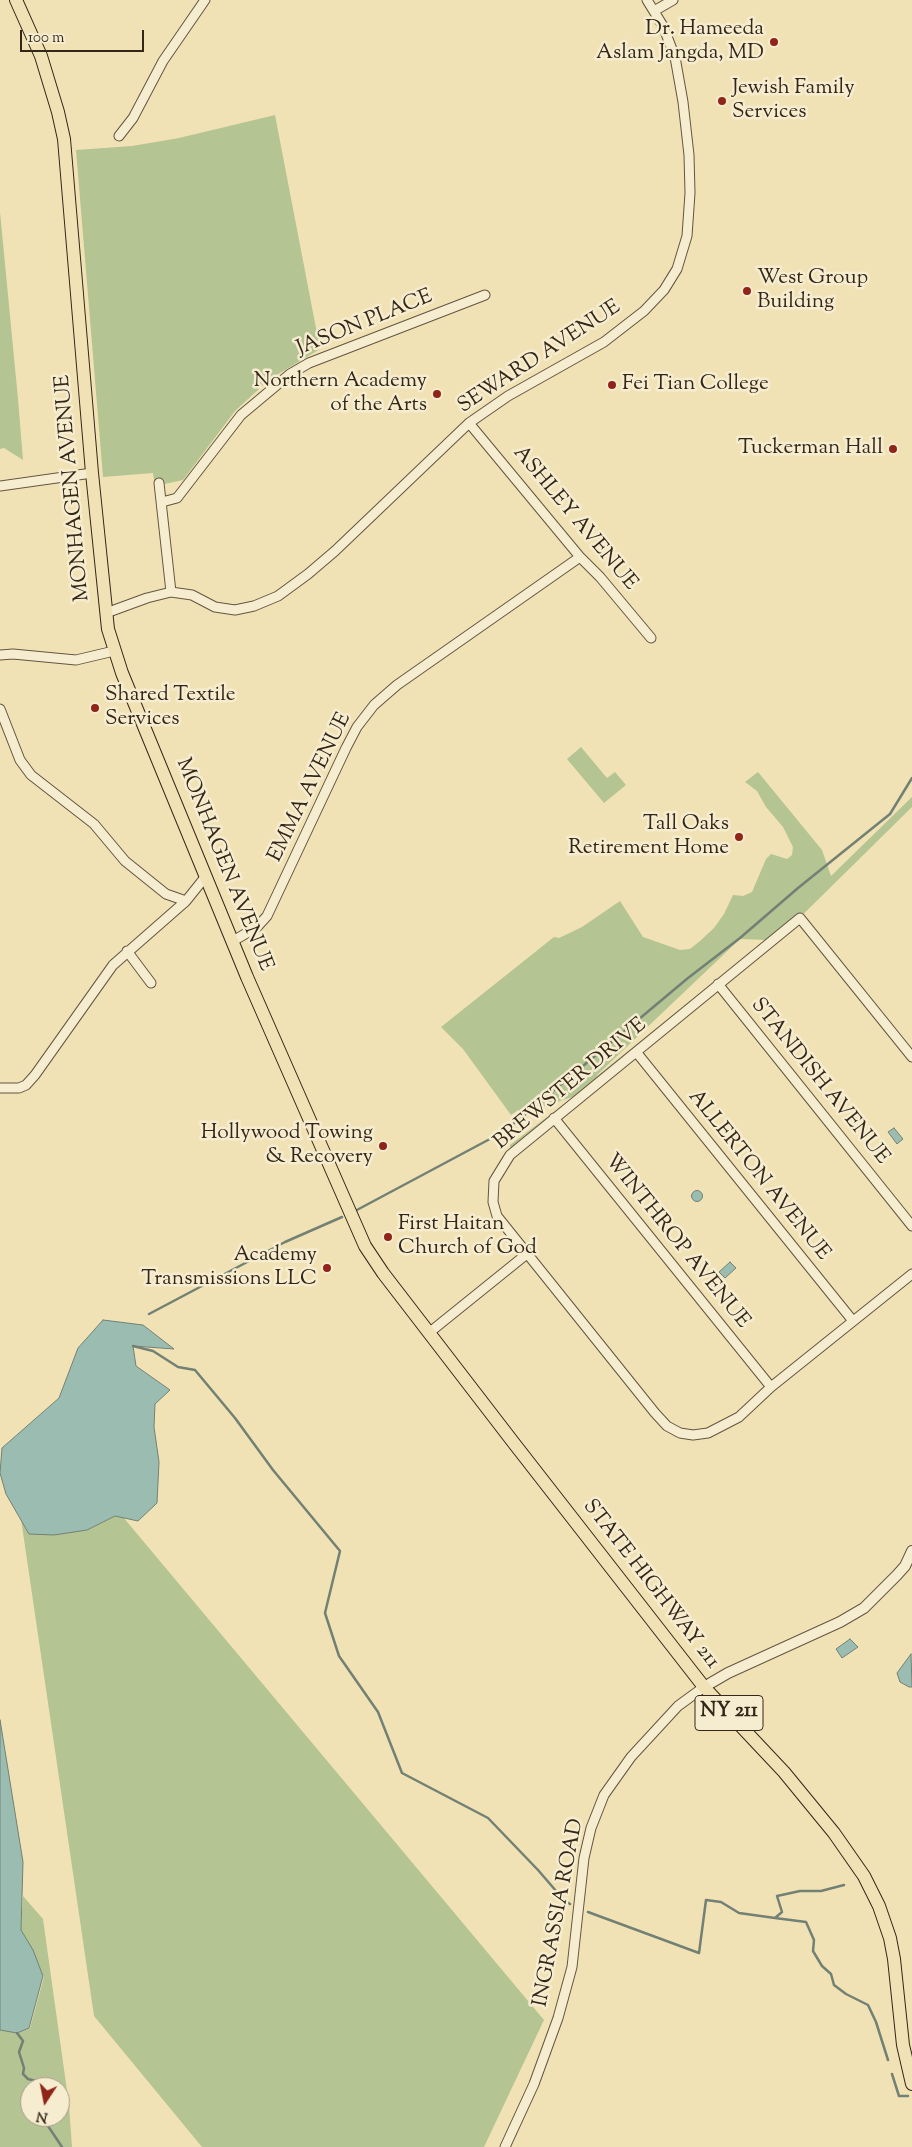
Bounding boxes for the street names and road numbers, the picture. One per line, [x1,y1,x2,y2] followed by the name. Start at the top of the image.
[293,285,437,363] street label: JASON PLACE
[454,296,626,420] street label: SEWARD AVENUE
[52,374,96,602] street label: MONHAGEN AVENUE
[506,442,642,596] street label: ASHLEY AVENUE
[264,709,358,867] street label: EMMA AVENUE
[169,755,277,975] street label: MONHAGEN AVENUE
[744,994,894,1170] street label: STANDISH AVENUE
[490,1014,652,1156] street label: BREWSTER DRIVE
[681,1086,835,1266] street label: ALLERTON AVENUE
[598,1150,754,1334] street label: WINTHROP AVENUE
[576,1495,724,1675] street label: STATE HIGHWAY 211
[695,1696,763,1730] road number: NY 211
[529,1817,591,2009] street label: INGRASSIA ROAD

